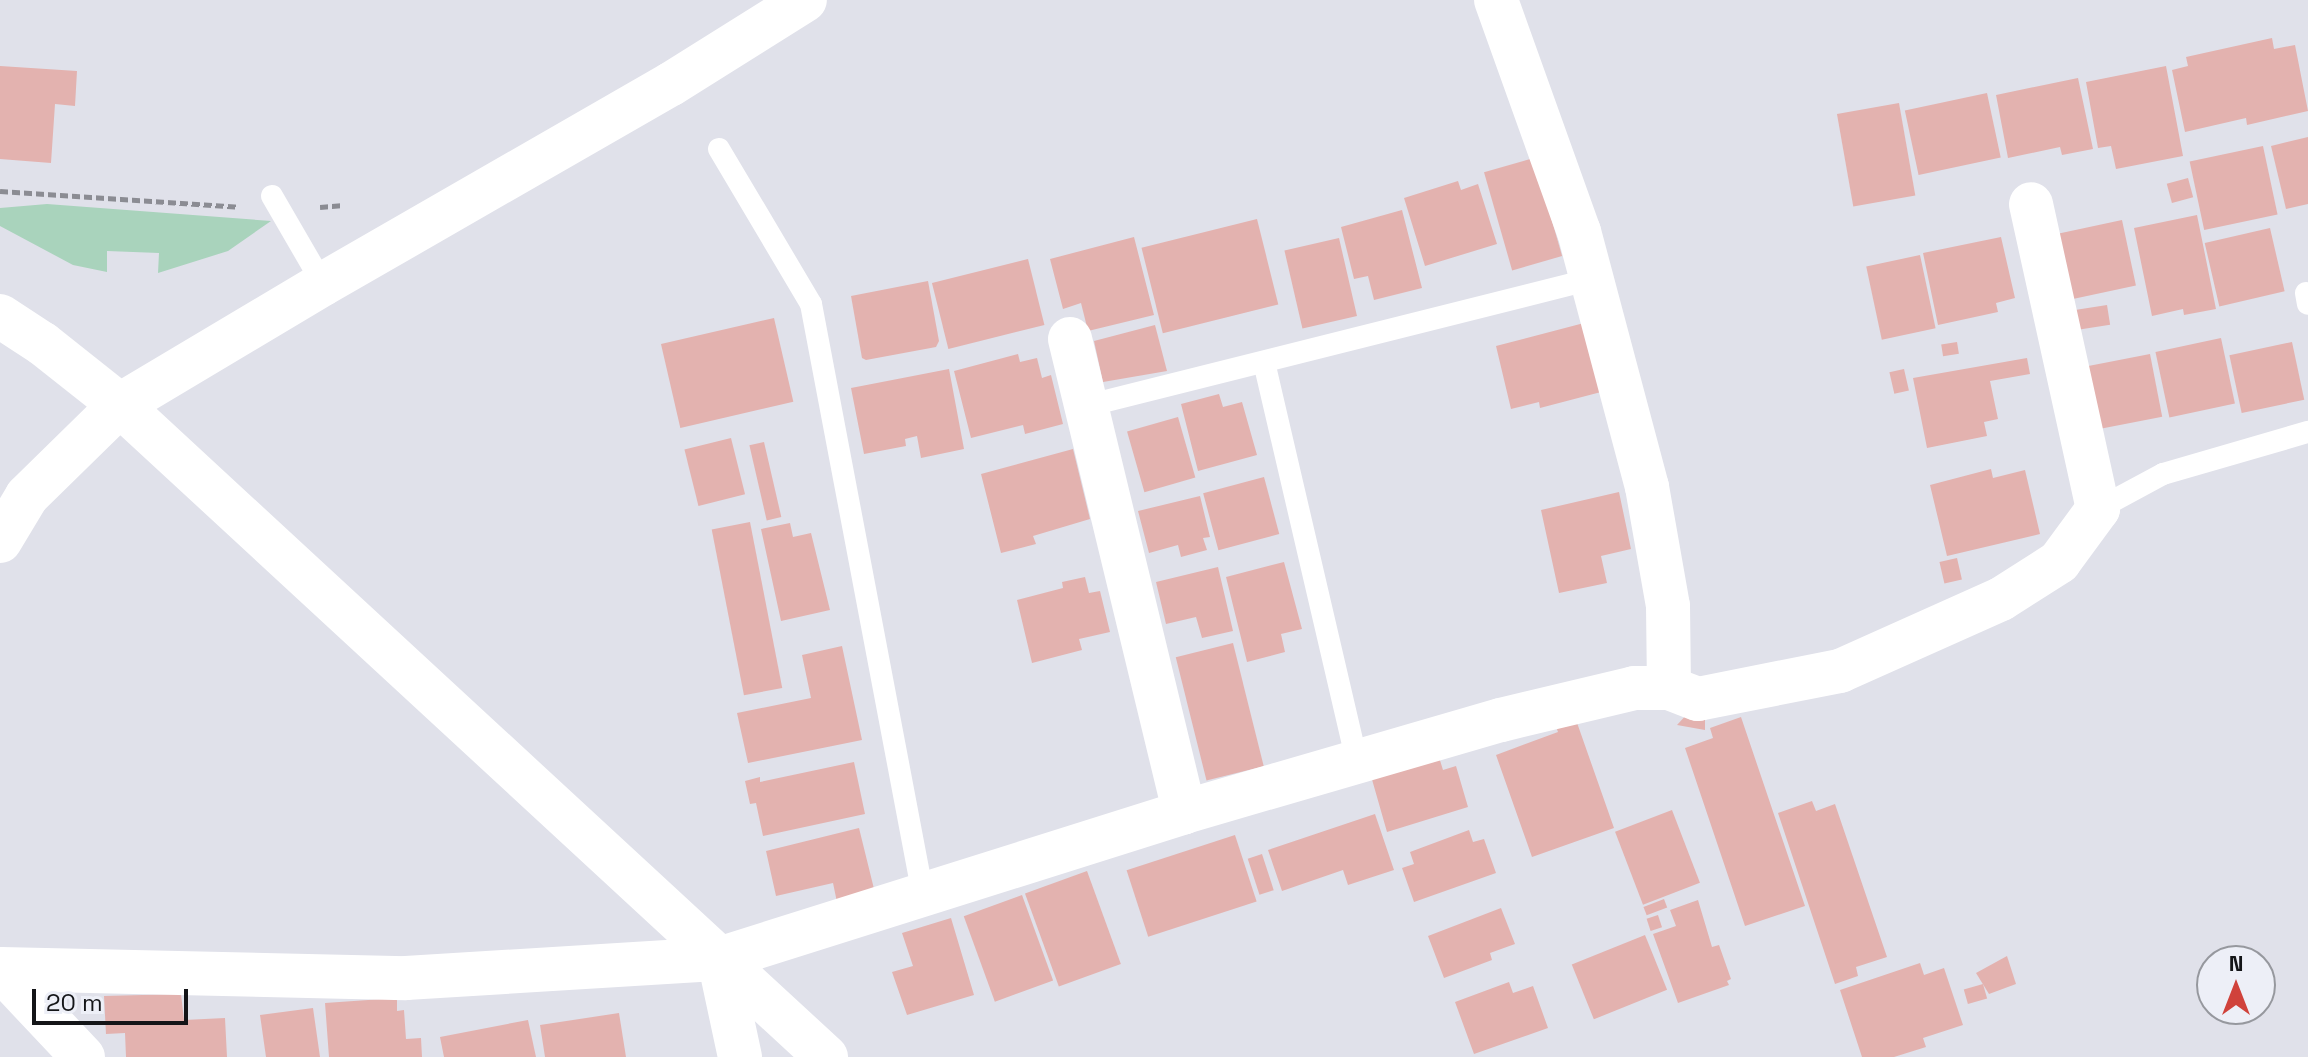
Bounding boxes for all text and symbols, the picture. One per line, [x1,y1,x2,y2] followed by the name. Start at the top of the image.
[2196,945,2276,1025] north arrow
[2229,949,2243,977] text: N
[36,973,192,1023] scale bar
[46,987,103,1018] text: 20 m

